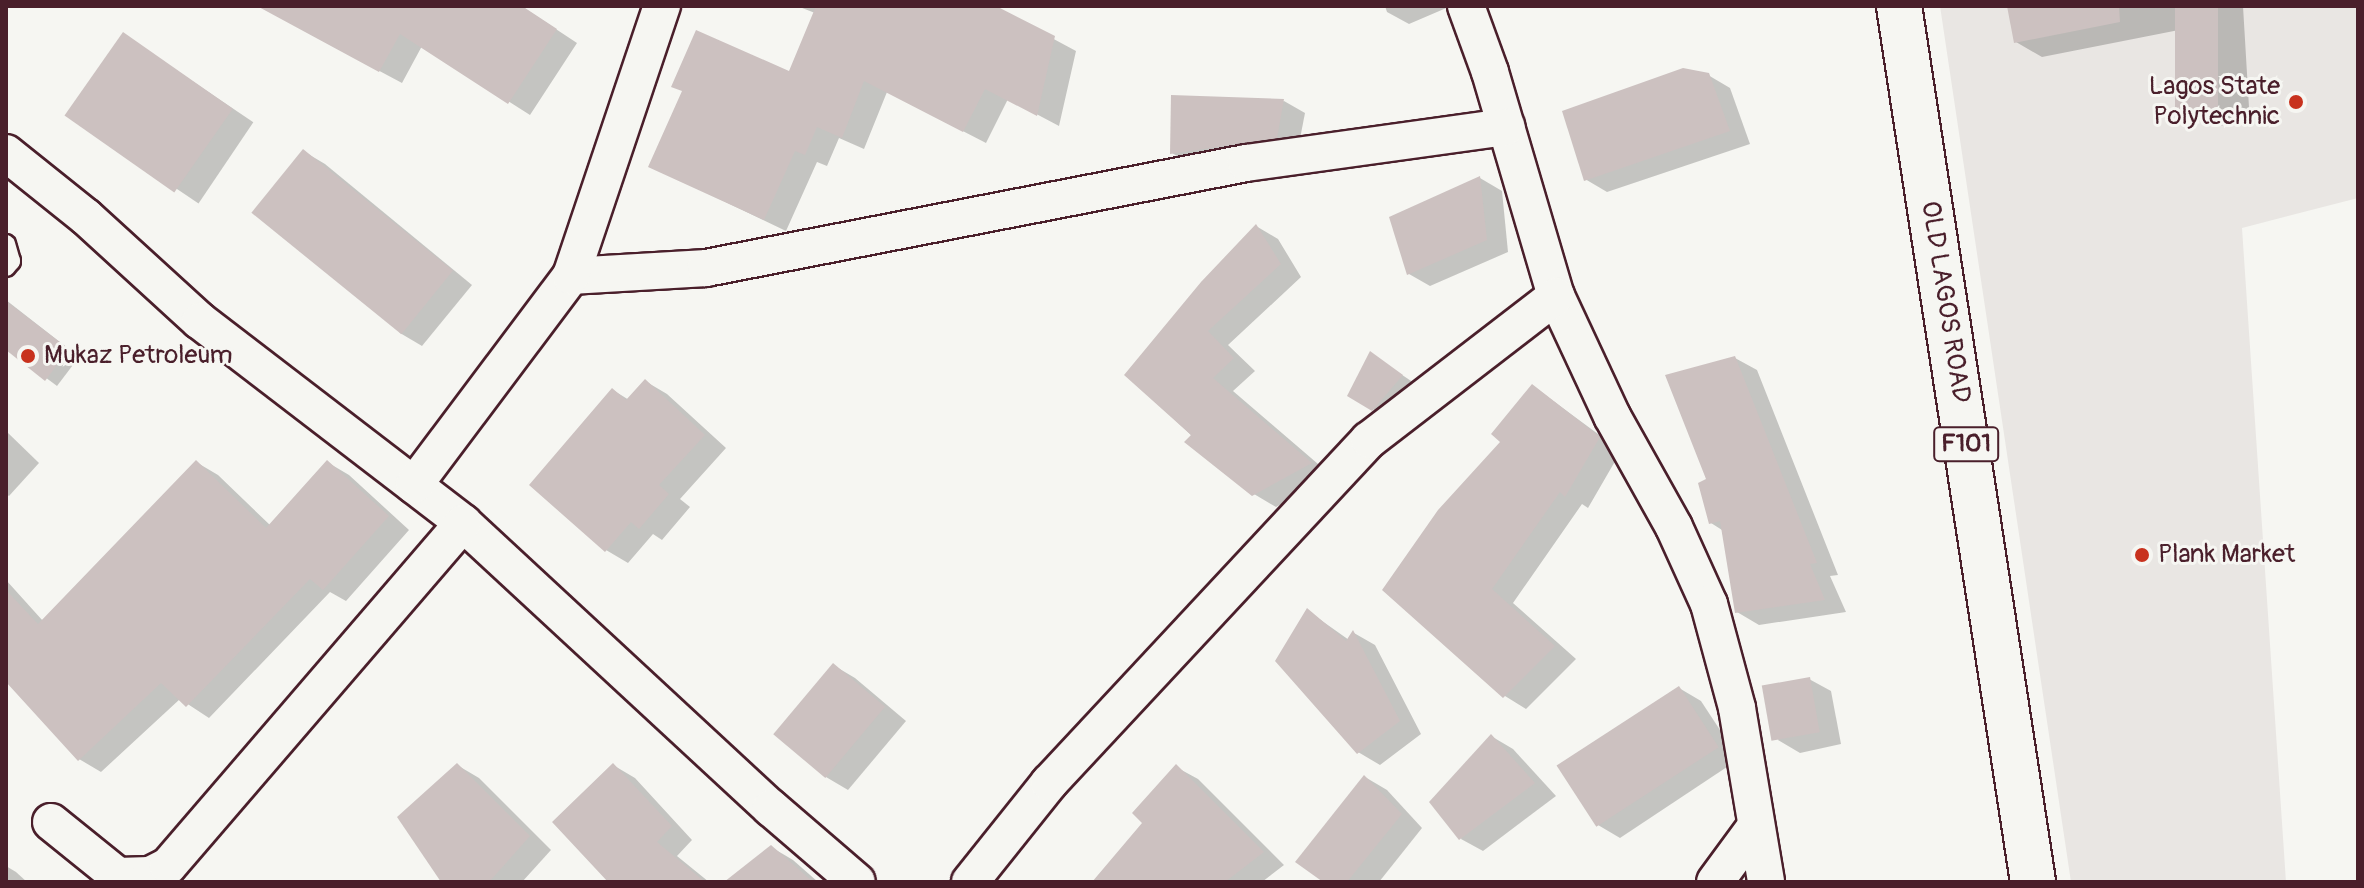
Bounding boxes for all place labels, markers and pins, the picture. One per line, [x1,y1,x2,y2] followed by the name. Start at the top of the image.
[2149,71,2280,132] place label: Lagos State Polytechnic
[2287,93,2305,111] marker: Lagos State Polytechnic
[44,340,233,372] place label: Mukaz Petroleum
[19,347,37,365] marker: Mukaz Petroleum
[2158,539,2295,571] place label: Plank Market
[2133,546,2151,564] marker: Plank Market

